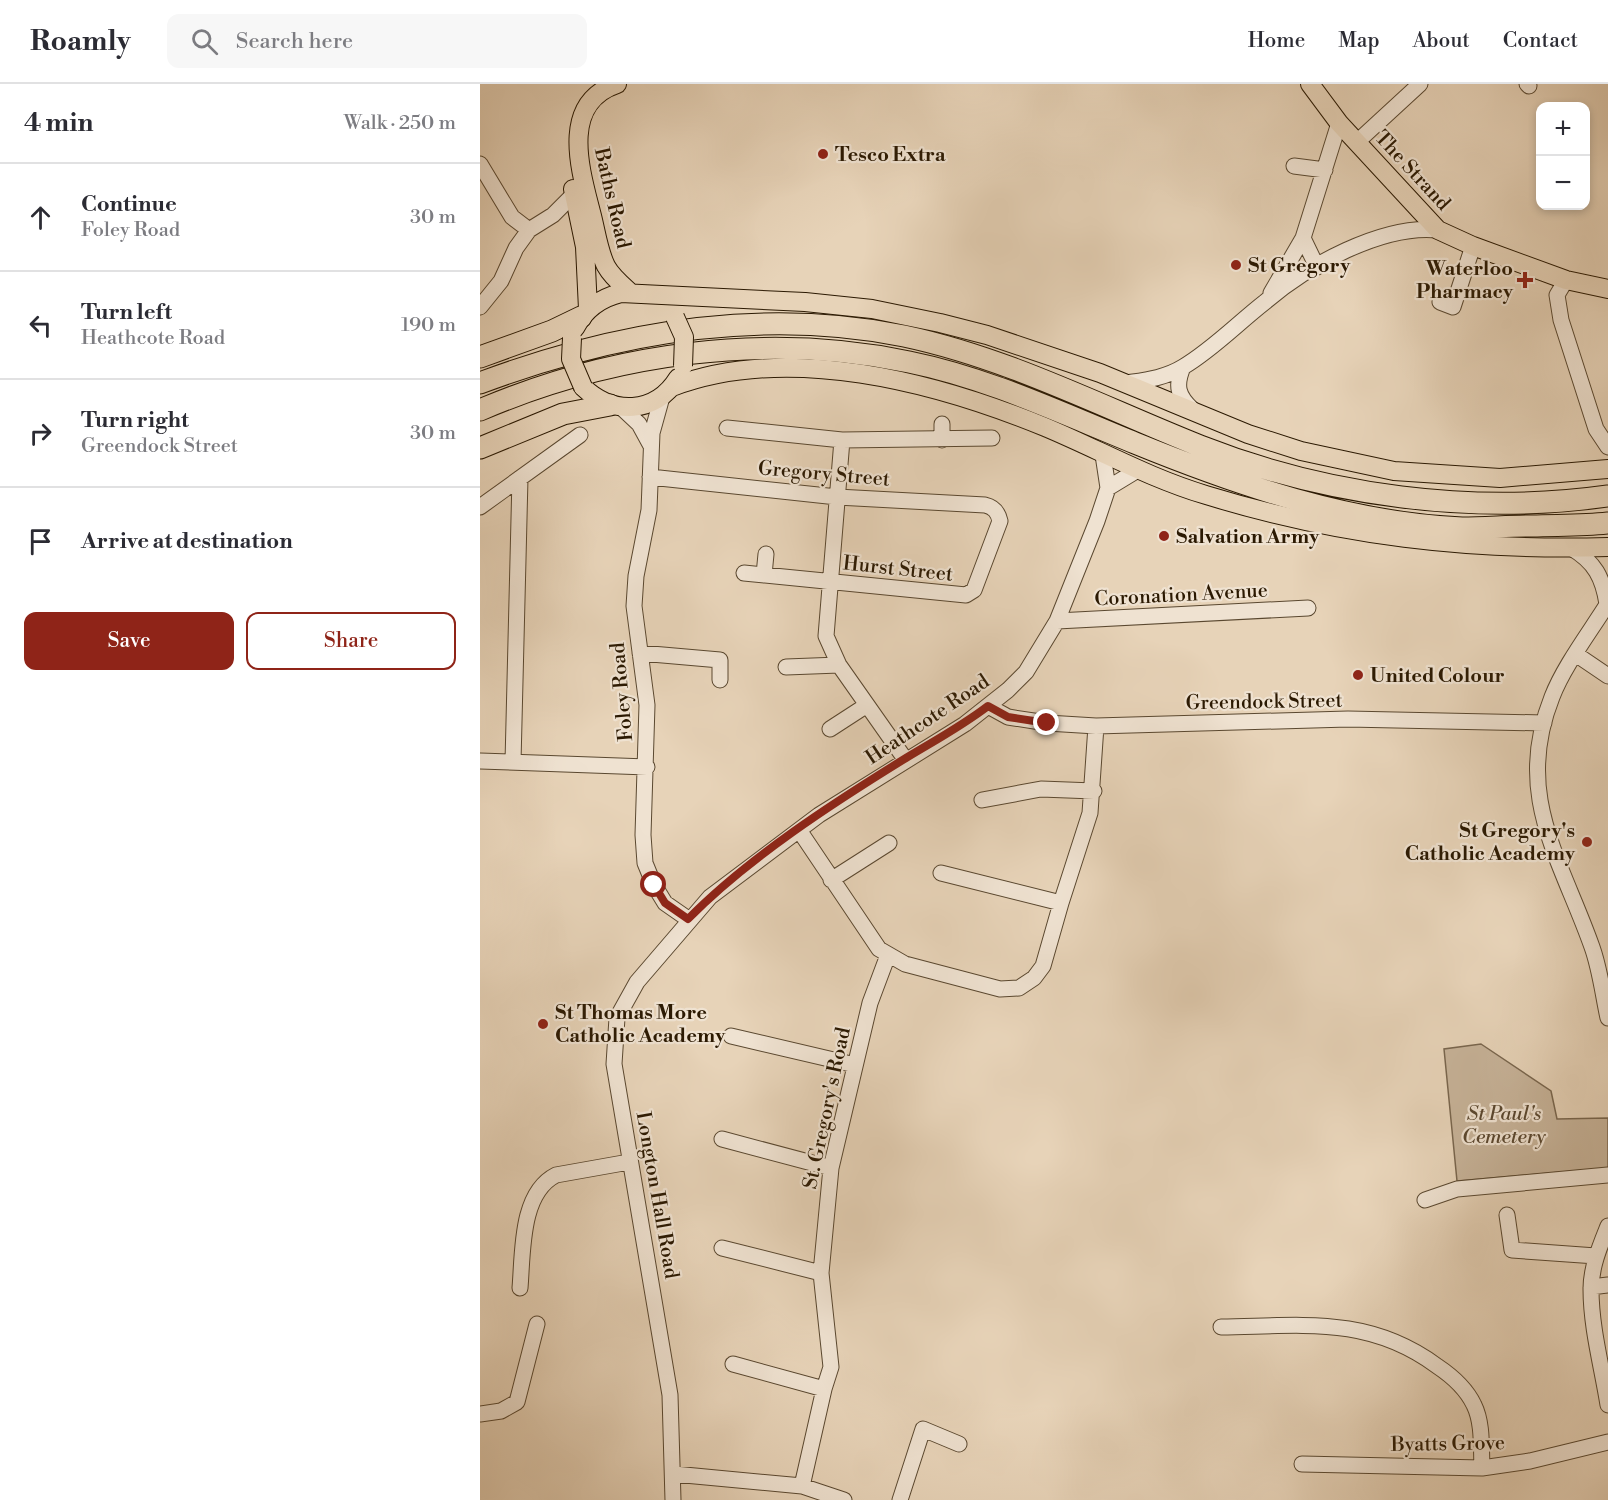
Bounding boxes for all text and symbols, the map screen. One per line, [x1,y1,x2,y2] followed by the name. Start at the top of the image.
[167,14,587,68] search box
[30,24,131,59] text: Roamly
[188,25,221,58] icon: search
[236,28,353,55] text: Search here
[1248,28,1305,54] text: Home
[1338,28,1380,54] text: Map
[1413,28,1470,54] text: About
[1503,28,1578,54] text: Contact
[1536,102,1590,210] map controls
[1536,102,1590,156] button: +
[24,107,94,139] text: 4 min
[344,111,456,136] text: Walk · 250 m
[1369,126,1456,217] street label: The Strand
[835,143,946,168] place label: Tesco Extra
[588,145,635,252] street label: Baths Road
[816,147,830,161] marker: Tesco Extra
[1536,156,1590,210] button: −
[81,191,177,218] text: Continue
[24,201,57,234] icon: ahead
[410,205,456,230] text: 30 m
[81,218,180,243] text: Foley Road
[1248,254,1351,279] place label: St Gregory
[1416,257,1514,305] place label: Waterloo Pharmacy
[1229,258,1243,272] marker: St Gregory
[1518,273,1532,287] marker: Waterloo Pharmacy
[81,299,172,326] text: Turn left
[24,309,57,342] icon: left
[401,313,456,338] text: 190 m
[81,326,225,351] text: Heathcote Road
[81,407,189,434] text: Turn right
[24,417,57,450] icon: right
[410,421,456,446] text: 30 m
[81,434,238,459] text: Greendock Street
[757,456,891,493] street label: Gregory Street
[24,525,57,558] icon: arrive
[1176,525,1320,550] place label: Salvation Army
[81,528,293,555] text: Arrive at destination
[1157,529,1171,543] marker: Salvation Army
[842,551,954,588] street label: Hurst Street
[1094,578,1268,613] street label: Coronation Avenue
[24,612,234,670] button: Save
[246,612,456,670] button: Share
[606,641,639,742] street label: Foley Road
[1370,664,1505,689] place label: United Colour
[1351,668,1365,682] marker: United Colour
[861,669,995,771] street label: Heathcote Road
[1185,689,1343,716] street label: Greendock Street
[1033,709,1059,735] route end
[1405,819,1576,867] place label: St Gregory's Catholic Academy
[1580,835,1594,849] marker: St Gregory's Catholic Academy
[640,871,666,897] route start
[555,1001,726,1049] place label: St Thomas More Catholic Academy
[536,1017,550,1031] marker: St Thomas More Catholic Academy
[798,1024,857,1192] street label: St. Gregory's Road
[1462,1102,1546,1150] park label: St Paul's Cemetery
[630,1110,684,1281] street label: Longton Hall Road
[1390,1431,1505,1458] street label: Byatts Grove

